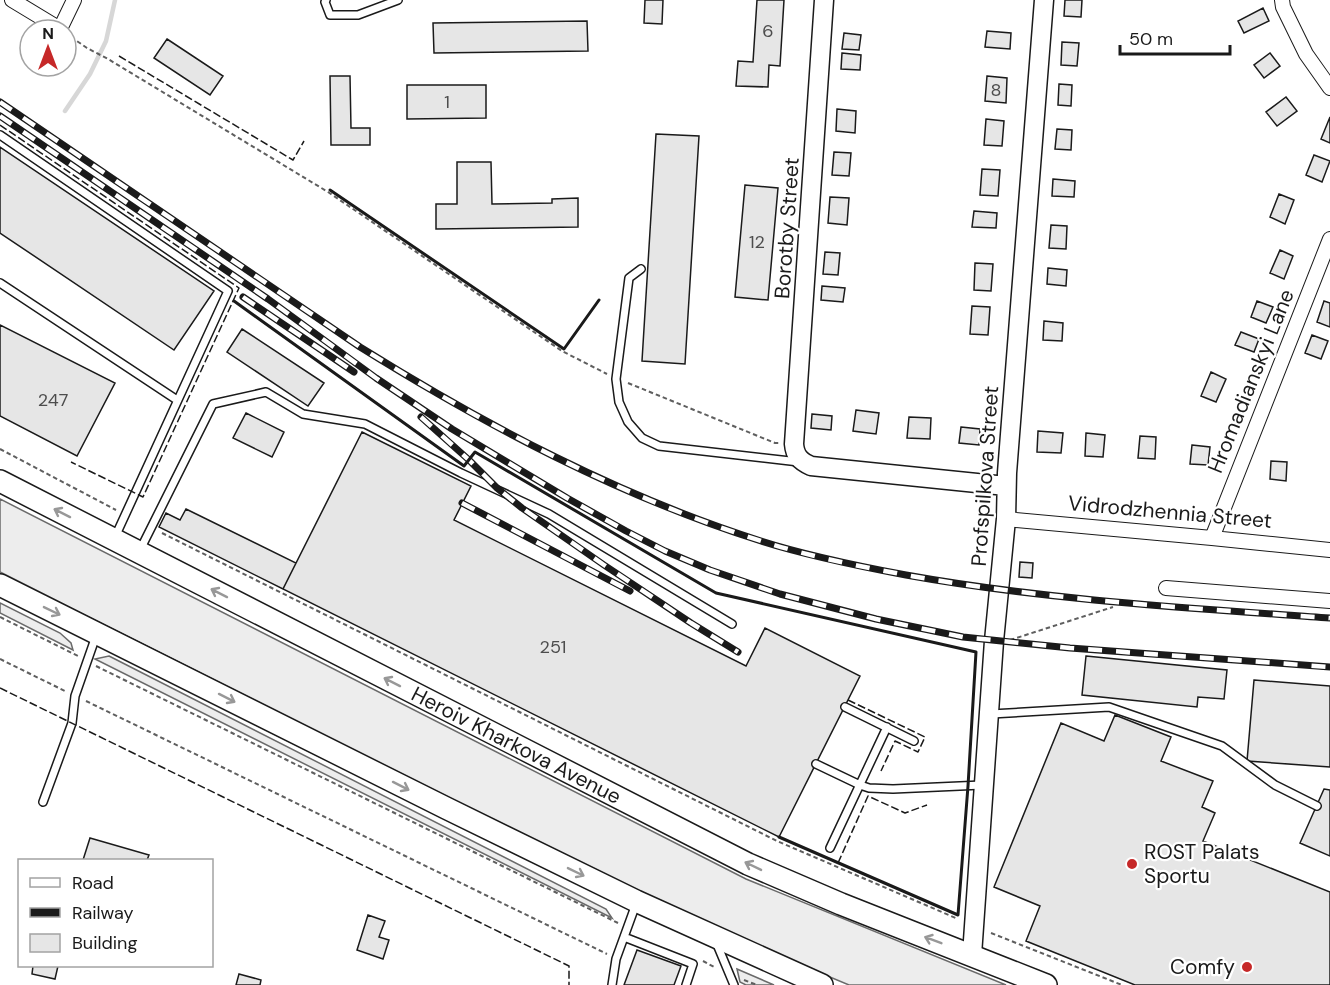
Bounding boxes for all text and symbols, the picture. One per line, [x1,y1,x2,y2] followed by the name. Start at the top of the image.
[18,18,78,78] north arrow
[1120,18,1230,56] scale bar
[762,19,774,43] house number: 6
[42,23,54,44] text: N
[1129,27,1173,51] text: 50 m
[991,78,1001,102] house number: 8
[444,90,450,114] house number: 1
[768,156,806,300] street label: Borotby Street
[749,230,765,254] house number: 12
[1201,285,1301,477] street label: Hromadianskyi Lane
[965,385,1005,567] street label: Profspilkova Street
[38,388,68,412] house number: 247
[1067,489,1273,535] street label: Vidrodzhennia Street
[53,507,71,518] one-way arrow
[210,587,228,598] one-way arrow
[43,606,61,617] one-way arrow
[540,635,566,659] house number: 251
[384,676,401,688] one-way arrow
[407,680,626,811] street label: Heroiv Kharkova Avenue
[217,693,235,704] one-way arrow
[392,780,410,792] one-way arrow
[1144,838,1260,890] place label: ROST Palats Sportu
[1125,857,1139,871] marker: ROST Palats Sportu
[18,859,213,967] legend
[744,859,762,871] one-way arrow
[567,866,585,878] one-way arrow
[72,871,114,895] text: Road
[72,901,134,925] text: Railway
[72,931,137,955] text: Building
[924,934,943,945] one-way arrow
[1170,953,1235,981] place label: Comfy
[1240,960,1254,974] marker: Comfy

